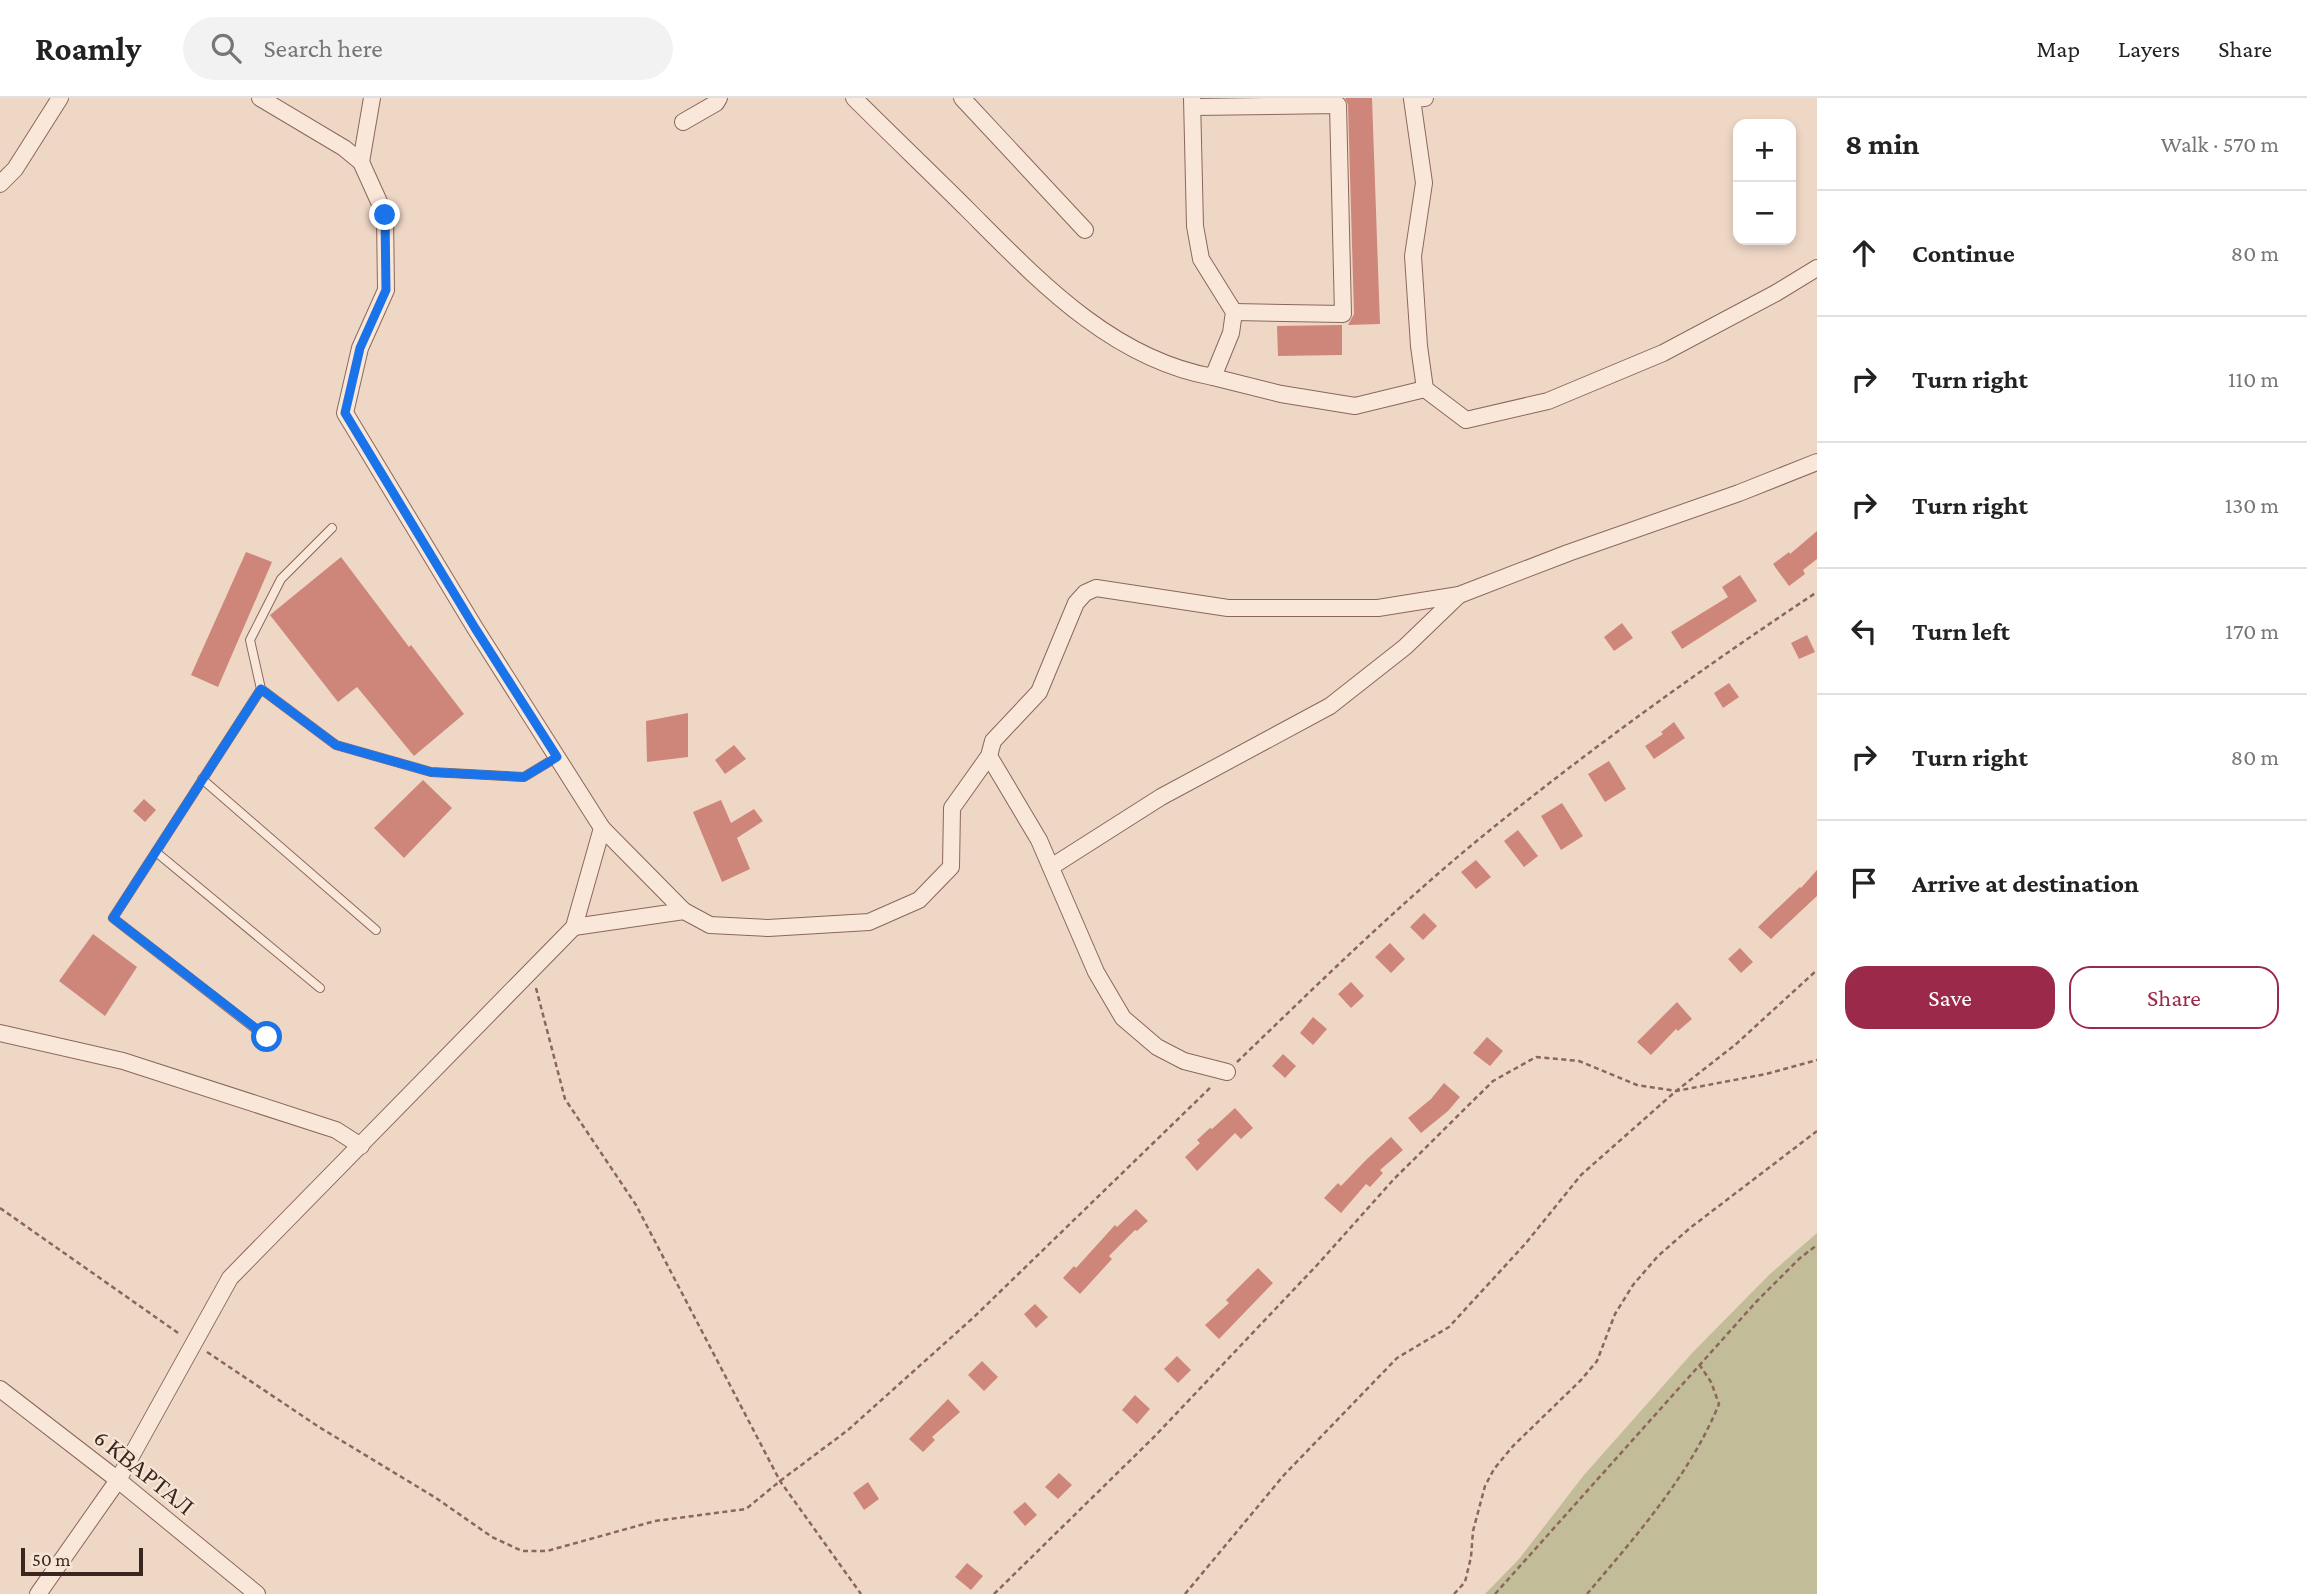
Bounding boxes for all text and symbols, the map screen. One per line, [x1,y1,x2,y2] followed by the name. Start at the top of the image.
[183,17,673,80] search box
[207,29,245,67] icon: search
[35,30,141,67] text: Roamly
[263,34,383,63] text: Search here
[2036,35,2080,62] text: Map
[2118,35,2180,62] text: Layers
[2218,35,2272,62] text: Share
[1733,119,1796,245] map controls
[1733,119,1796,182] button: +
[1845,127,1920,160] text: 8 min
[2161,131,2279,157] text: Walk · 570 m
[1733,182,1796,245] button: −
[369,199,400,230] route end
[1845,234,1883,272] icon: ahead
[1912,239,2015,268] text: Continue
[2231,240,2279,266] text: 80 m
[1845,360,1883,398] icon: right
[1912,365,2028,394] text: Turn right
[2228,366,2279,392] text: 110 m
[1845,486,1883,524] icon: right
[1912,491,2028,520] text: Turn right
[2225,492,2279,518] text: 130 m
[1845,612,1883,650] icon: left
[1912,617,2010,646] text: Turn left
[2225,618,2279,644] text: 170 m
[1845,738,1883,776] icon: right
[1912,743,2028,772] text: Turn right
[2231,744,2279,770] text: 80 m
[1845,864,1883,902] icon: arrive
[1912,869,2139,898] text: Arrive at destination
[1845,966,2055,1029] button: Save
[2069,966,2279,1029] button: Share
[251,1021,282,1052] route start
[89,1424,199,1520] street label: 6 КВАРТАЛ
[21,1545,144,1577] scale bar
[32,1549,71,1570] text: 50 m

